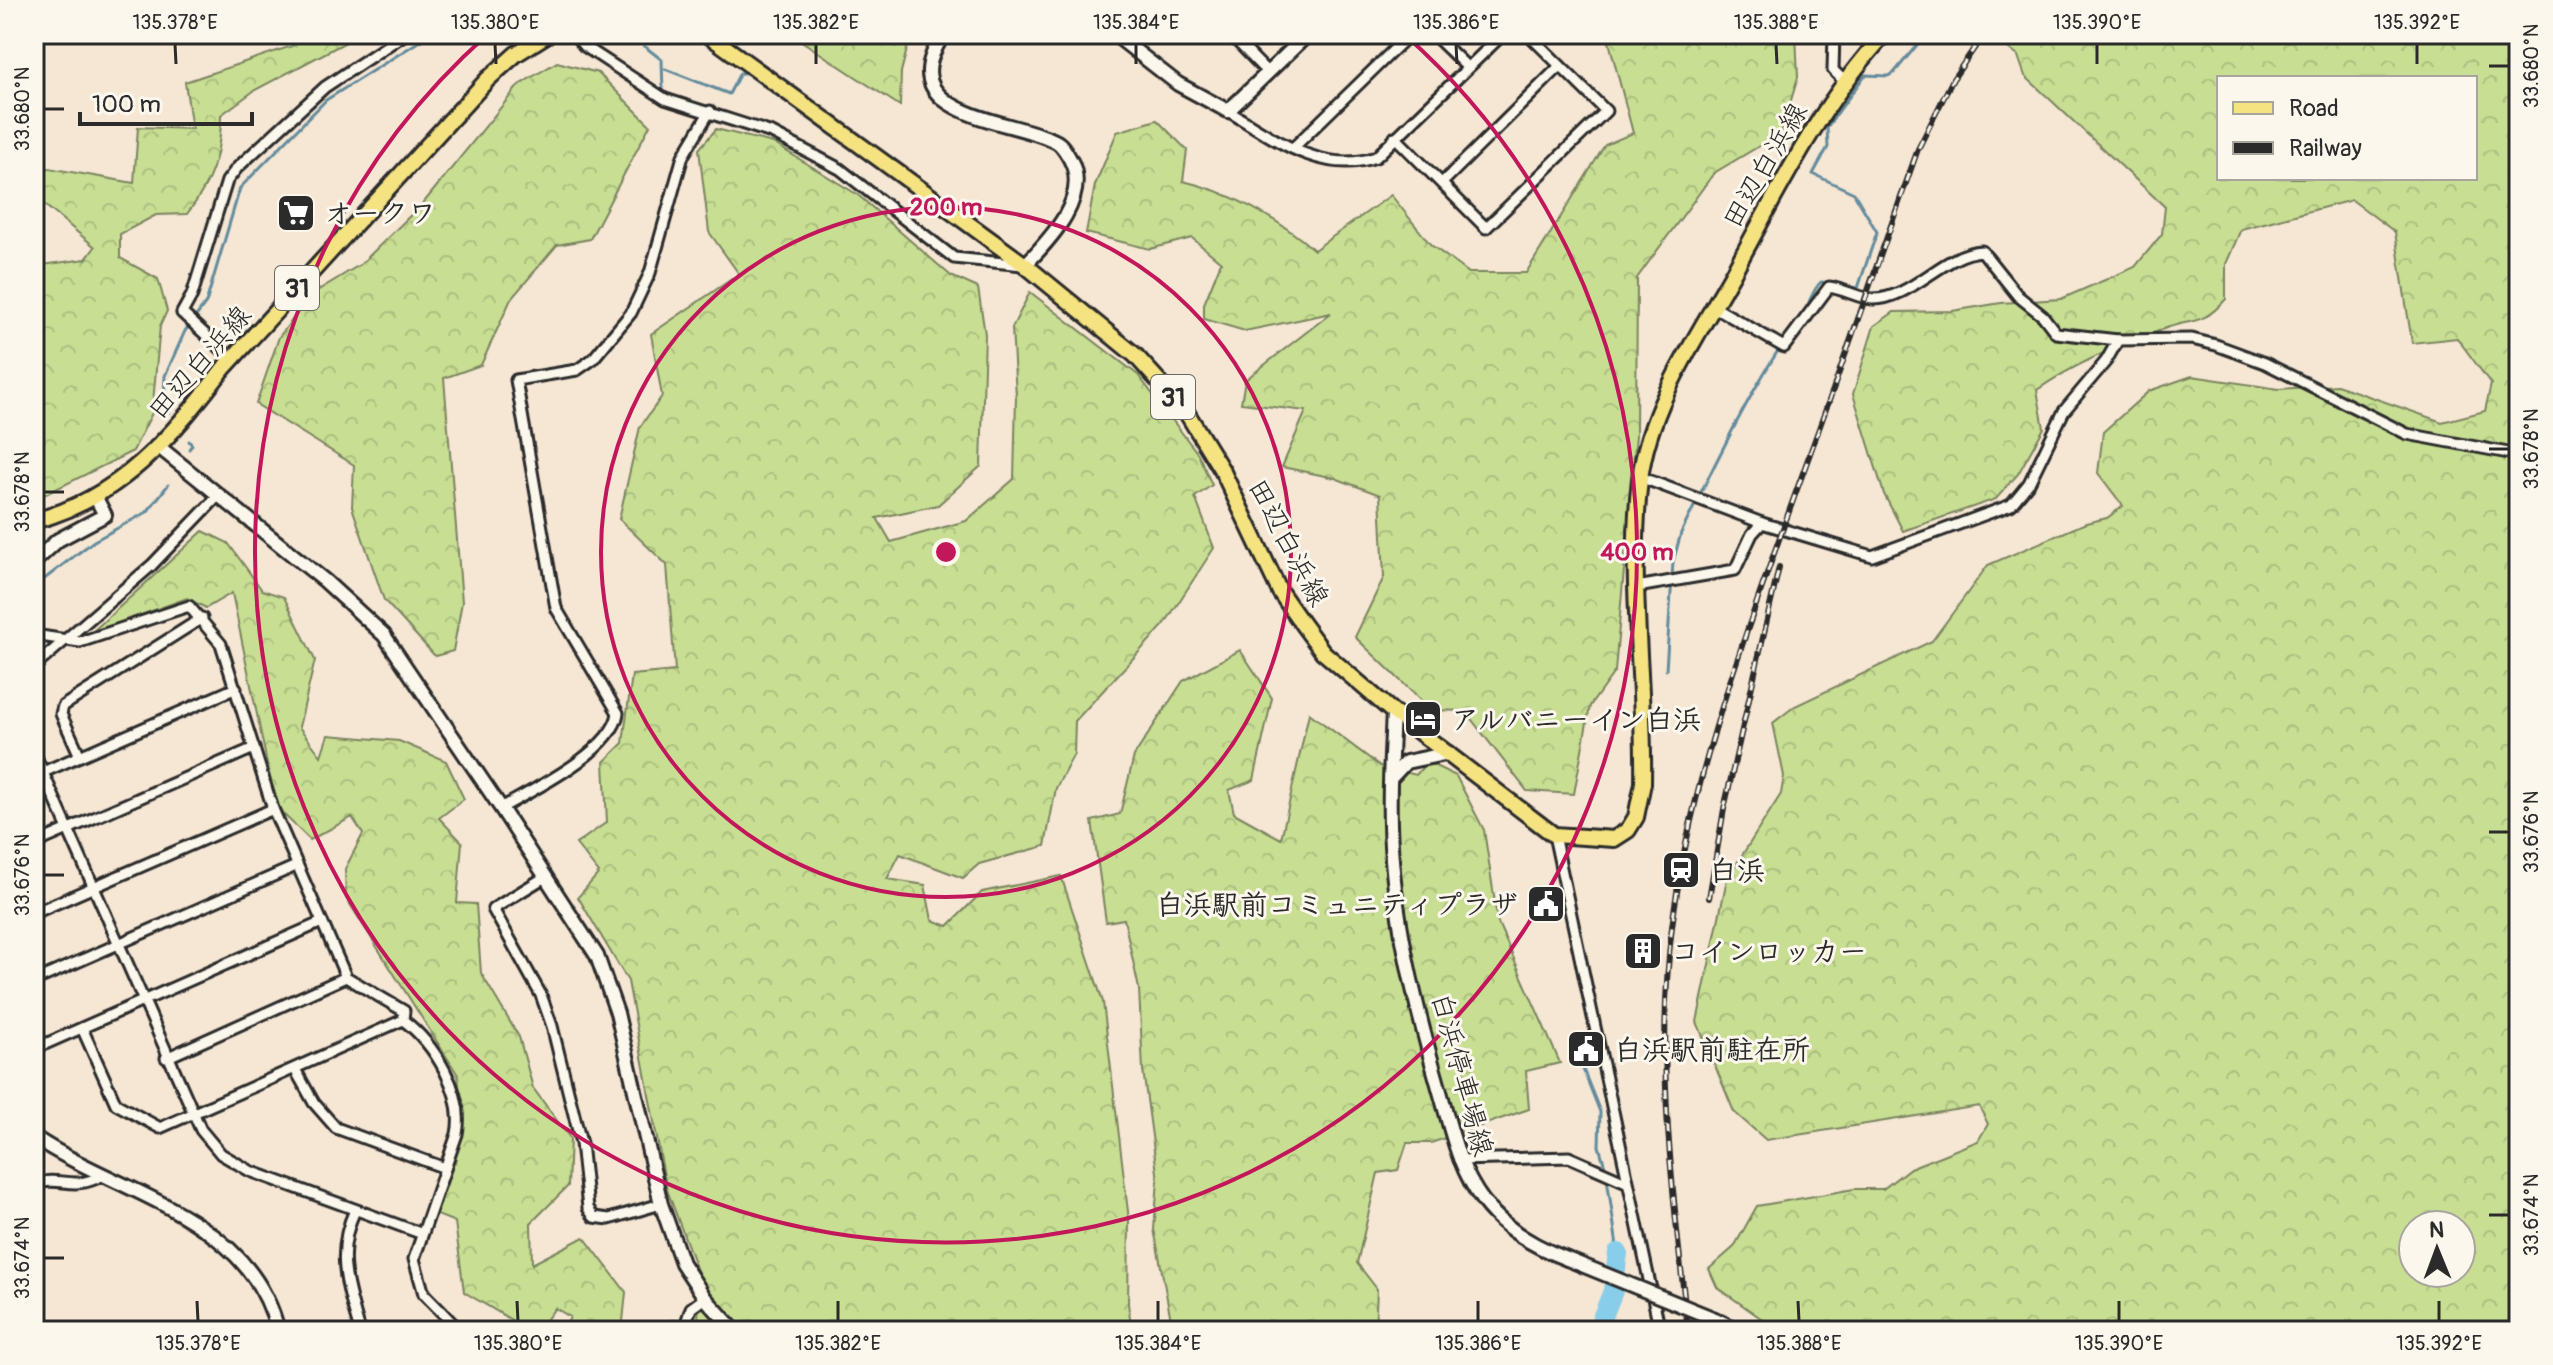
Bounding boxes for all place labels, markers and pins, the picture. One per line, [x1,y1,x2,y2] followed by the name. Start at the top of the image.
[275,192,317,234] supermarket icon: オークワ
[324,197,436,232] place label: オークワ
[932,538,960,566] centre of rings
[1402,698,1444,740] hotel icon: アルバニーイン白浜
[1451,703,1701,738] place label: アルバニーイン白浜
[1660,849,1702,891] station icon: 白浜
[1709,854,1765,889] place label: 白浜
[1525,883,1567,925] public building icon: 白浜駅前コミュニティプラザ
[1156,888,1518,923] place label: 白浜駅前コミュニティプラザ
[1622,930,1664,972] building icon: コインロッカー
[1671,935,1867,970] place label: コインロッカー
[1565,1028,1607,1070] public building icon: 白浜駅前駐在所
[1614,1033,1810,1068] place label: 白浜駅前駐在所

